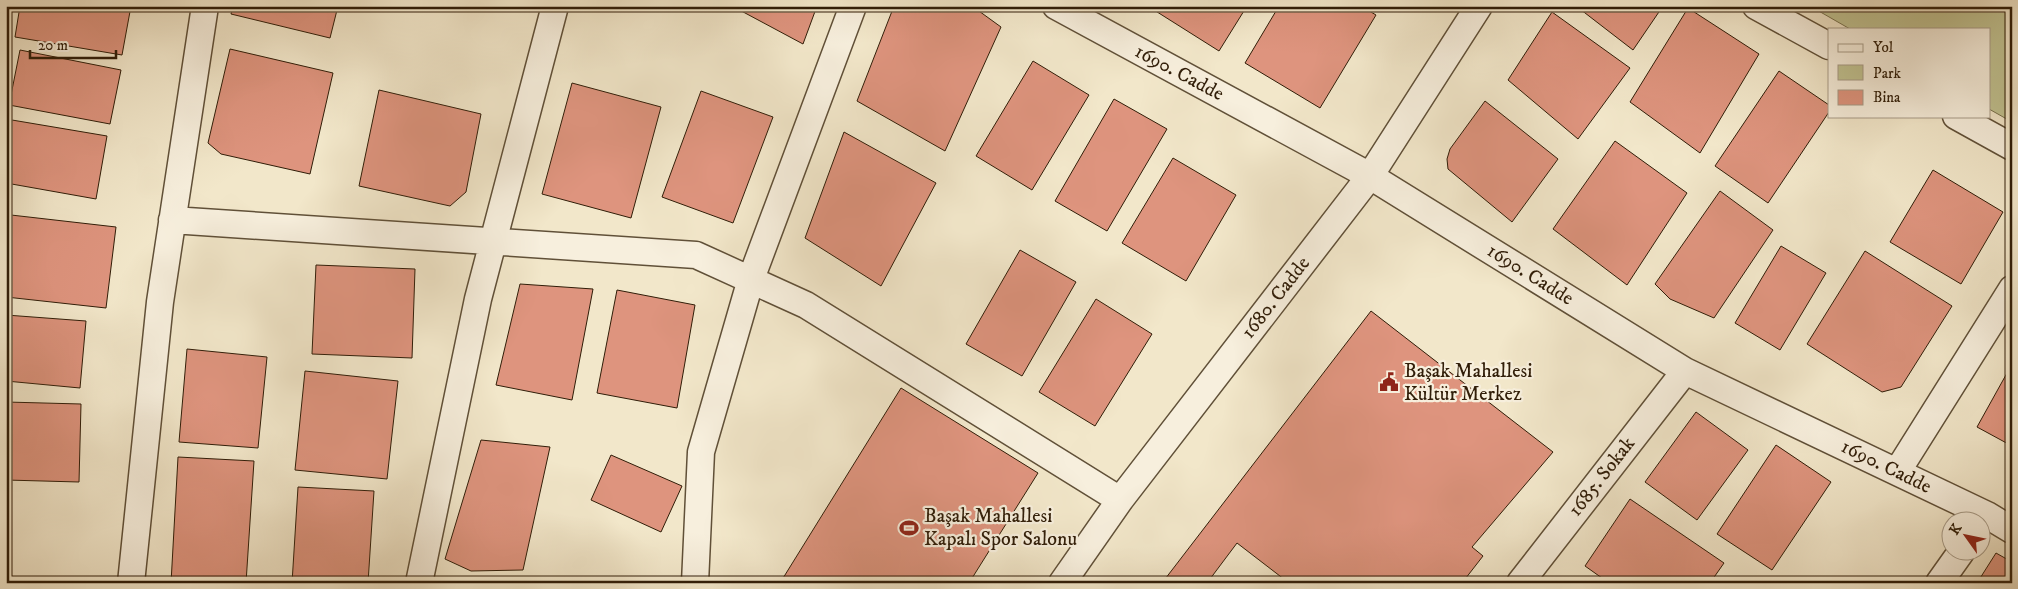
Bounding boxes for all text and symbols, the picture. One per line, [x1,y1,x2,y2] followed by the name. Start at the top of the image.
[30,28,116,60] scale bar
[1828,28,1990,118] legend
[38,36,68,55] text: 20 m
[1873,38,1894,57] text: Yol
[1130,39,1228,107] street label: 1690. Cadde
[1873,64,1902,83] text: Park
[1873,88,1901,107] text: Bina
[1482,239,1578,311] street label: 1690. Cadde
[1236,252,1316,344] street label: 1680. Cadde
[1404,359,1532,407] place label: Başak Mahallesi Kültür Merkez
[1378,371,1400,393] public building icon: Başak Mahallesi Kültür Merkez
[1563,432,1641,522] street label: 1685. Sokak
[1837,434,1935,500] street label: 1690. Cadde
[924,504,1077,552] place label: Başak Mahallesi Kapalı Spor Salonu
[1940,512,1990,562] north arrow
[898,517,920,539] sports icon: Başak Mahallesi Kapalı Spor Salonu
[1946,519,1967,538] text: K

